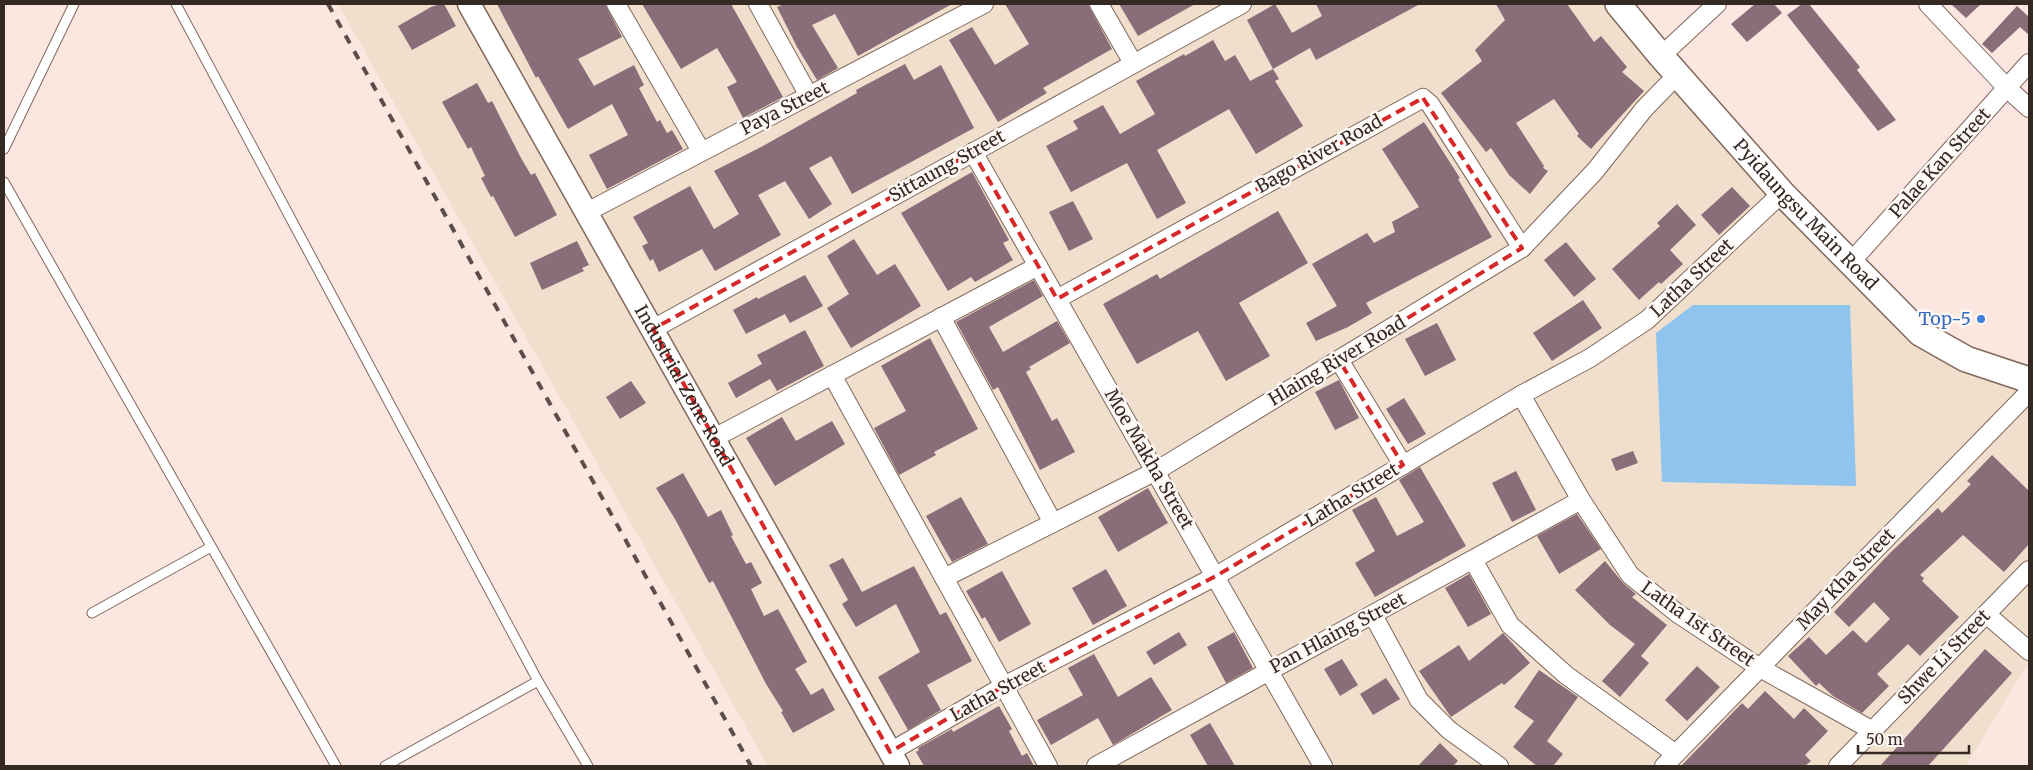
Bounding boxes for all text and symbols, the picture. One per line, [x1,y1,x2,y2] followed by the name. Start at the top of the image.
[737,75,833,140] street label: Paya Street
[1884,103,1995,222] street label: Palae Kan Street
[1251,109,1386,198] street label: Bago River Road
[885,124,1009,207] street label: Sittaung Street
[1729,134,1883,295] street label: Pyidaungsu Main Road
[1645,233,1738,322] street label: Latha Street
[630,301,739,470] street label: Industrial Zone Road
[1918,307,1971,330] place label: Top-5
[1264,310,1410,411] street label: Hlaing River Road
[1975,313,1987,325] marker: Top-5
[1100,384,1199,533] street label: Moe Makha Street
[1301,458,1403,532] street label: Latha Street
[1791,523,1900,634] street label: May Kha Street
[1637,576,1760,671] street label: Latha 1st Street
[1266,587,1410,678] street label: Pan Hlaing Street
[1892,604,1995,709] street label: Shwe Li Street
[946,655,1049,726] street label: Latha Street
[1858,722,1969,754] scale bar
[1866,730,1903,749] text: 50 m

